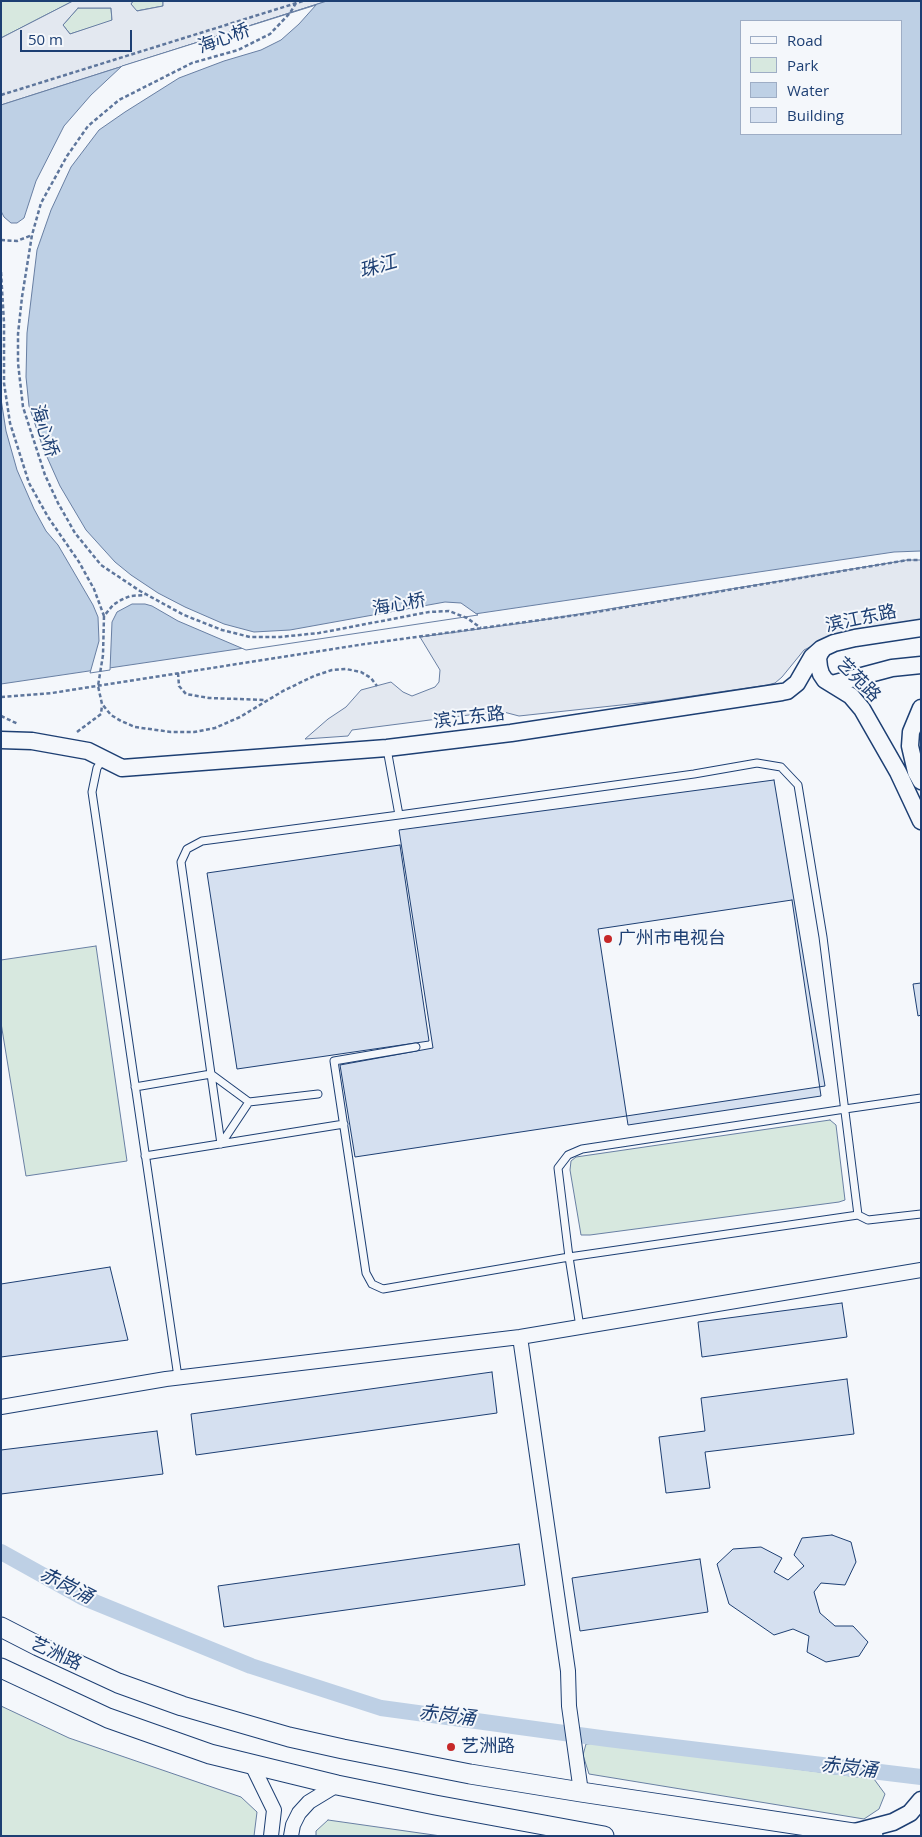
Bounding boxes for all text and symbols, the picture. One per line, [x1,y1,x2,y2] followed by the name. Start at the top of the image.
[22,20,135,52] scale bar
[195,20,253,58] street label: 海心桥
[740,20,902,135] legend
[28,29,63,49] text: 50 m
[787,30,823,50] text: Road
[787,55,818,75] text: Park
[787,80,829,100] text: Water
[787,105,844,125] text: Building
[357,251,399,283] water label: 珠江
[26,402,62,460] street label: 海心桥
[371,590,427,620] street label: 海心桥
[824,601,898,637] street label: 滨江东路
[831,653,885,707] street label: 艺苑路
[432,703,506,733] street label: 滨江东路
[618,928,726,950] place label: 广州市电视台
[602,933,614,945] marker: 广州市电视台
[35,1563,97,1609] water label: 赤岗涌
[27,1633,85,1675] street label: 艺洲路
[417,1701,477,1731] water label: 赤岗涌
[461,1736,515,1758] place label: 艺洲路
[445,1741,457,1753] marker: 艺洲路
[819,1753,879,1783] water label: 赤岗涌

